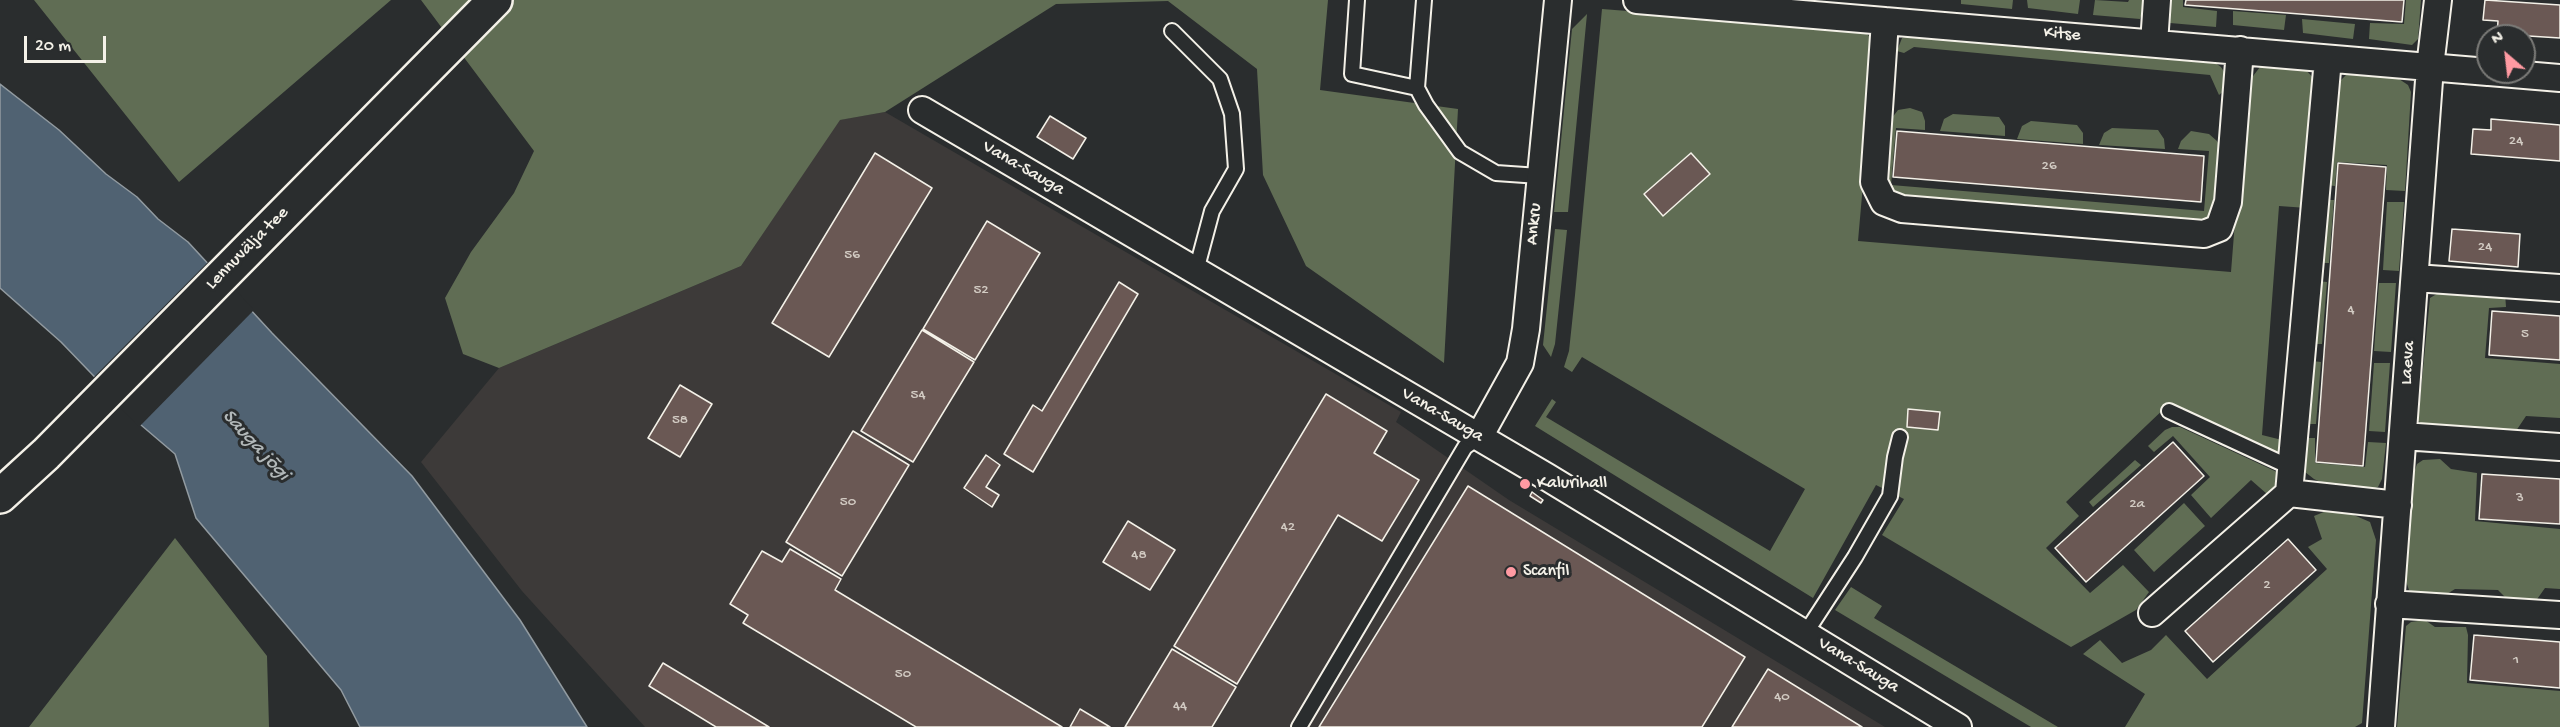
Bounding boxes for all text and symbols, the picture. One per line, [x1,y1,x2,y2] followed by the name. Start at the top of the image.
[2043,23,2081,47] street label: Kitse
[27,24,110,62] scale bar
[2476,24,2536,84] north arrow
[2489,29,2507,50] text: N
[35,36,71,57] text: 20 m
[2509,133,2523,151] house number: 24
[978,137,1068,201] street label: Vana-Sauga
[2042,158,2056,176] house number: 26
[1522,202,1548,246] street label: Ankru
[202,203,294,295] street label: Lennuvälja tee
[2478,239,2492,257] house number: 24
[844,247,860,265] house number: 56
[973,282,989,300] house number: 52
[2347,302,2355,320] house number: 4
[2521,326,2529,344] house number: 5
[2397,340,2421,386] street label: Laeva
[1397,384,1487,448] street label: Vana-Sauga
[911,387,925,405] house number: 54
[216,405,294,487] water label: Sauga jõgi
[672,412,688,430] house number: 58
[1537,473,1607,495] place label: Kalurihall
[1518,477,1532,491] marker: Kalurihall
[2516,490,2524,508] house number: 3
[840,494,856,512] house number: 50
[2129,496,2145,514] house number: 2a
[1281,519,1295,537] house number: 42
[1131,547,1147,565] house number: 48
[1523,561,1569,583] place label: Scanfil
[1504,565,1518,579] marker: Scanfil
[2263,577,2271,595] house number: 2
[1813,633,1903,699] street label: Vana-Sauga
[2513,652,2519,670] house number: 1
[895,666,911,684] house number: 50
[1774,689,1790,707] house number: 40
[1173,698,1187,716] house number: 44

